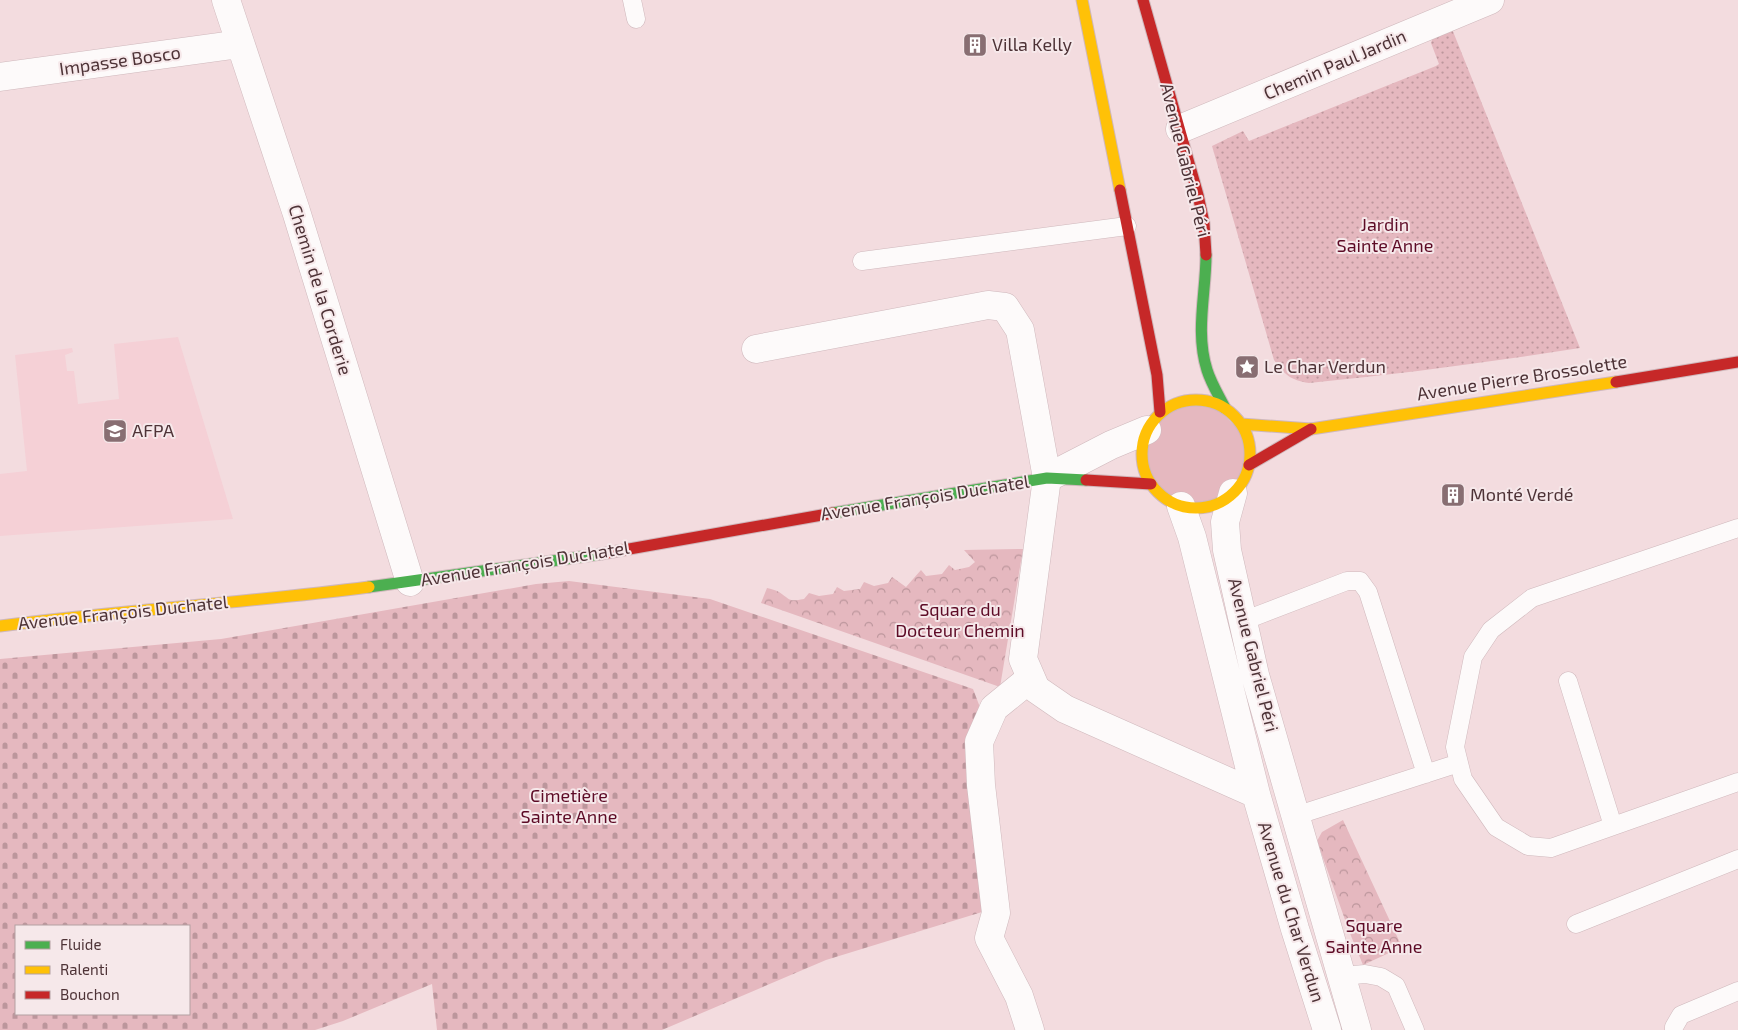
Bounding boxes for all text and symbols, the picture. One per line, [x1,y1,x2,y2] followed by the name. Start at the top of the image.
[1260,24,1409,104] street label: Chemin Paul Jardin
[962,32,988,58] building icon: Villa Kelly
[992,33,1072,55] place label: Villa Kelly
[58,41,182,79] street label: Impasse Bosco
[1156,80,1216,239] street label: Avenue Gabriel Péri
[285,202,357,378] street label: Chemin de la Corderie
[1337,213,1433,256] park label: Jardin Sainte Anne
[1415,350,1628,404] street label: Avenue Pierre Brossolette
[1234,354,1260,380] place icon: Le Char Verdun
[1264,355,1386,377] place label: Le Char Verdun
[102,418,128,444] school or university icon: AFPA
[132,419,175,441] place label: AFPA
[819,470,1032,525] street label: Avenue François Duchatel
[1440,482,1466,508] building icon: Monté Verdé
[1470,483,1574,505] place label: Monté Verdé
[419,536,632,591] street label: Avenue François Duchatel
[1224,575,1284,734] street label: Avenue Gabriel Péri
[17,590,230,635] street label: Avenue François Duchatel
[895,598,1025,641] park label: Square du Docteur Chemin
[521,784,617,827] park label: Cimetière Sainte Anne
[1254,819,1330,1005] street label: Avenue du Char Verdun
[1326,914,1422,957] park label: Square Sainte Anne
[15,925,190,1015] legend
[60,935,101,953] text: Fluide
[60,960,108,978] text: Ralenti
[60,985,120,1003] text: Bouchon

